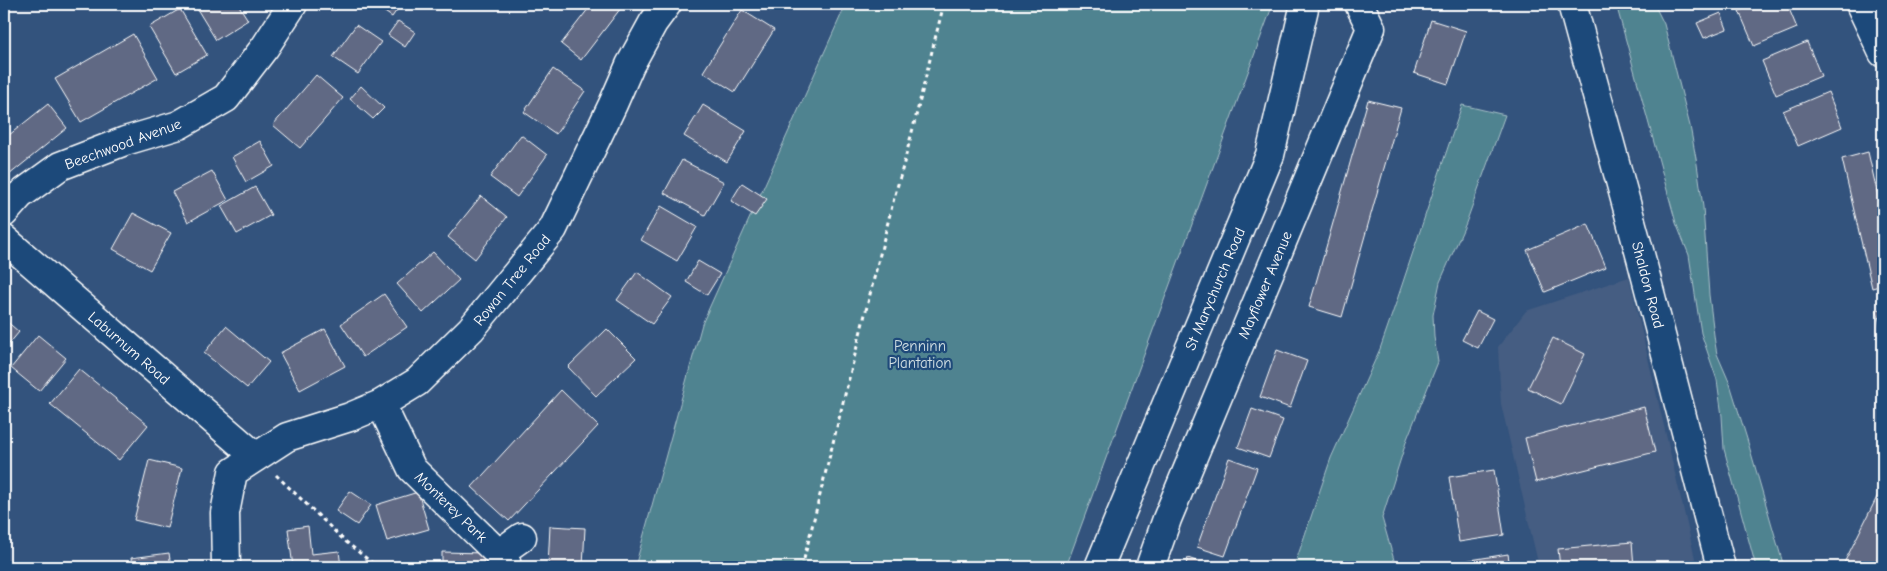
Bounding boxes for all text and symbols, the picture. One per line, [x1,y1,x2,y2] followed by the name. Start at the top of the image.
[62,114,184,173] street label: Beechwood Avenue
[1181,225,1249,353] street label: St Marychurch Road
[1234,228,1296,342] street label: Mayflower Avenue
[470,231,554,329] street label: Rowan Tree Road
[1628,240,1668,330] street label: Shaldon Road
[84,308,174,388] street label: Laburnum Road
[888,337,952,372] park label: Penninn Plantation
[411,468,492,547] street label: Monterey Park

